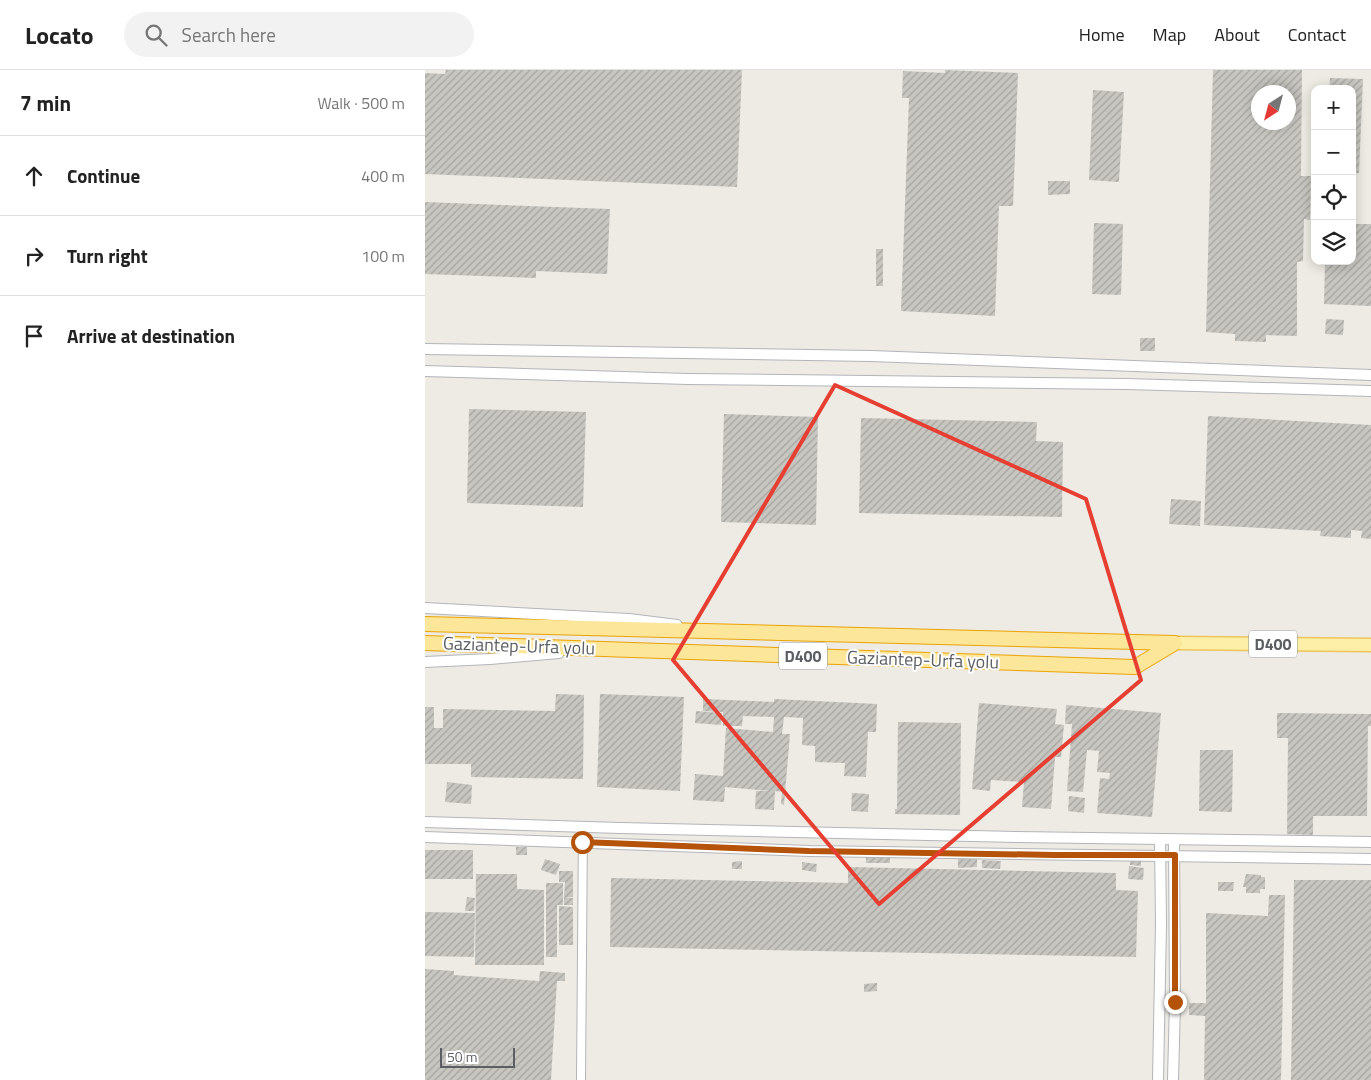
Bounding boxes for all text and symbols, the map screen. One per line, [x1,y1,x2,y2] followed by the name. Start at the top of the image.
[124,12,474,57] search box
[25,17,94,53] text: Locato
[182,20,276,49] text: Search here
[142,21,170,49] icon: search
[1079,21,1125,48] text: Home
[1153,21,1186,48] text: Map
[1214,21,1260,48] text: About
[1288,21,1346,48] text: Contact
[1251,85,1296,130] north arrow
[1311,85,1356,265] map controls
[1311,85,1356,130] button: +
[20,87,71,119] text: 7 min
[317,91,405,115] text: Walk · 500 m
[1311,130,1356,175] button: −
[67,161,140,190] text: Continue
[20,162,48,190] icon: ahead
[361,164,405,188] text: 400 m
[1311,175,1356,220] button: locate
[1311,220,1356,265] button: layers
[67,241,148,270] text: Turn right
[20,242,48,270] icon: right
[361,244,405,268] text: 100 m
[67,321,235,350] text: Arrive at destination
[20,322,48,350] icon: arrive
[443,629,596,662] street label: Gaziantep-Urfa yolu
[1249,630,1297,658] road number: D400
[779,642,827,670] road number: D400
[847,643,1000,676] street label: Gaziantep-Urfa yolu
[571,831,594,854] route start
[1164,991,1187,1014] route end
[440,1045,515,1068] scale bar
[447,1046,477,1067] text: 50 m

